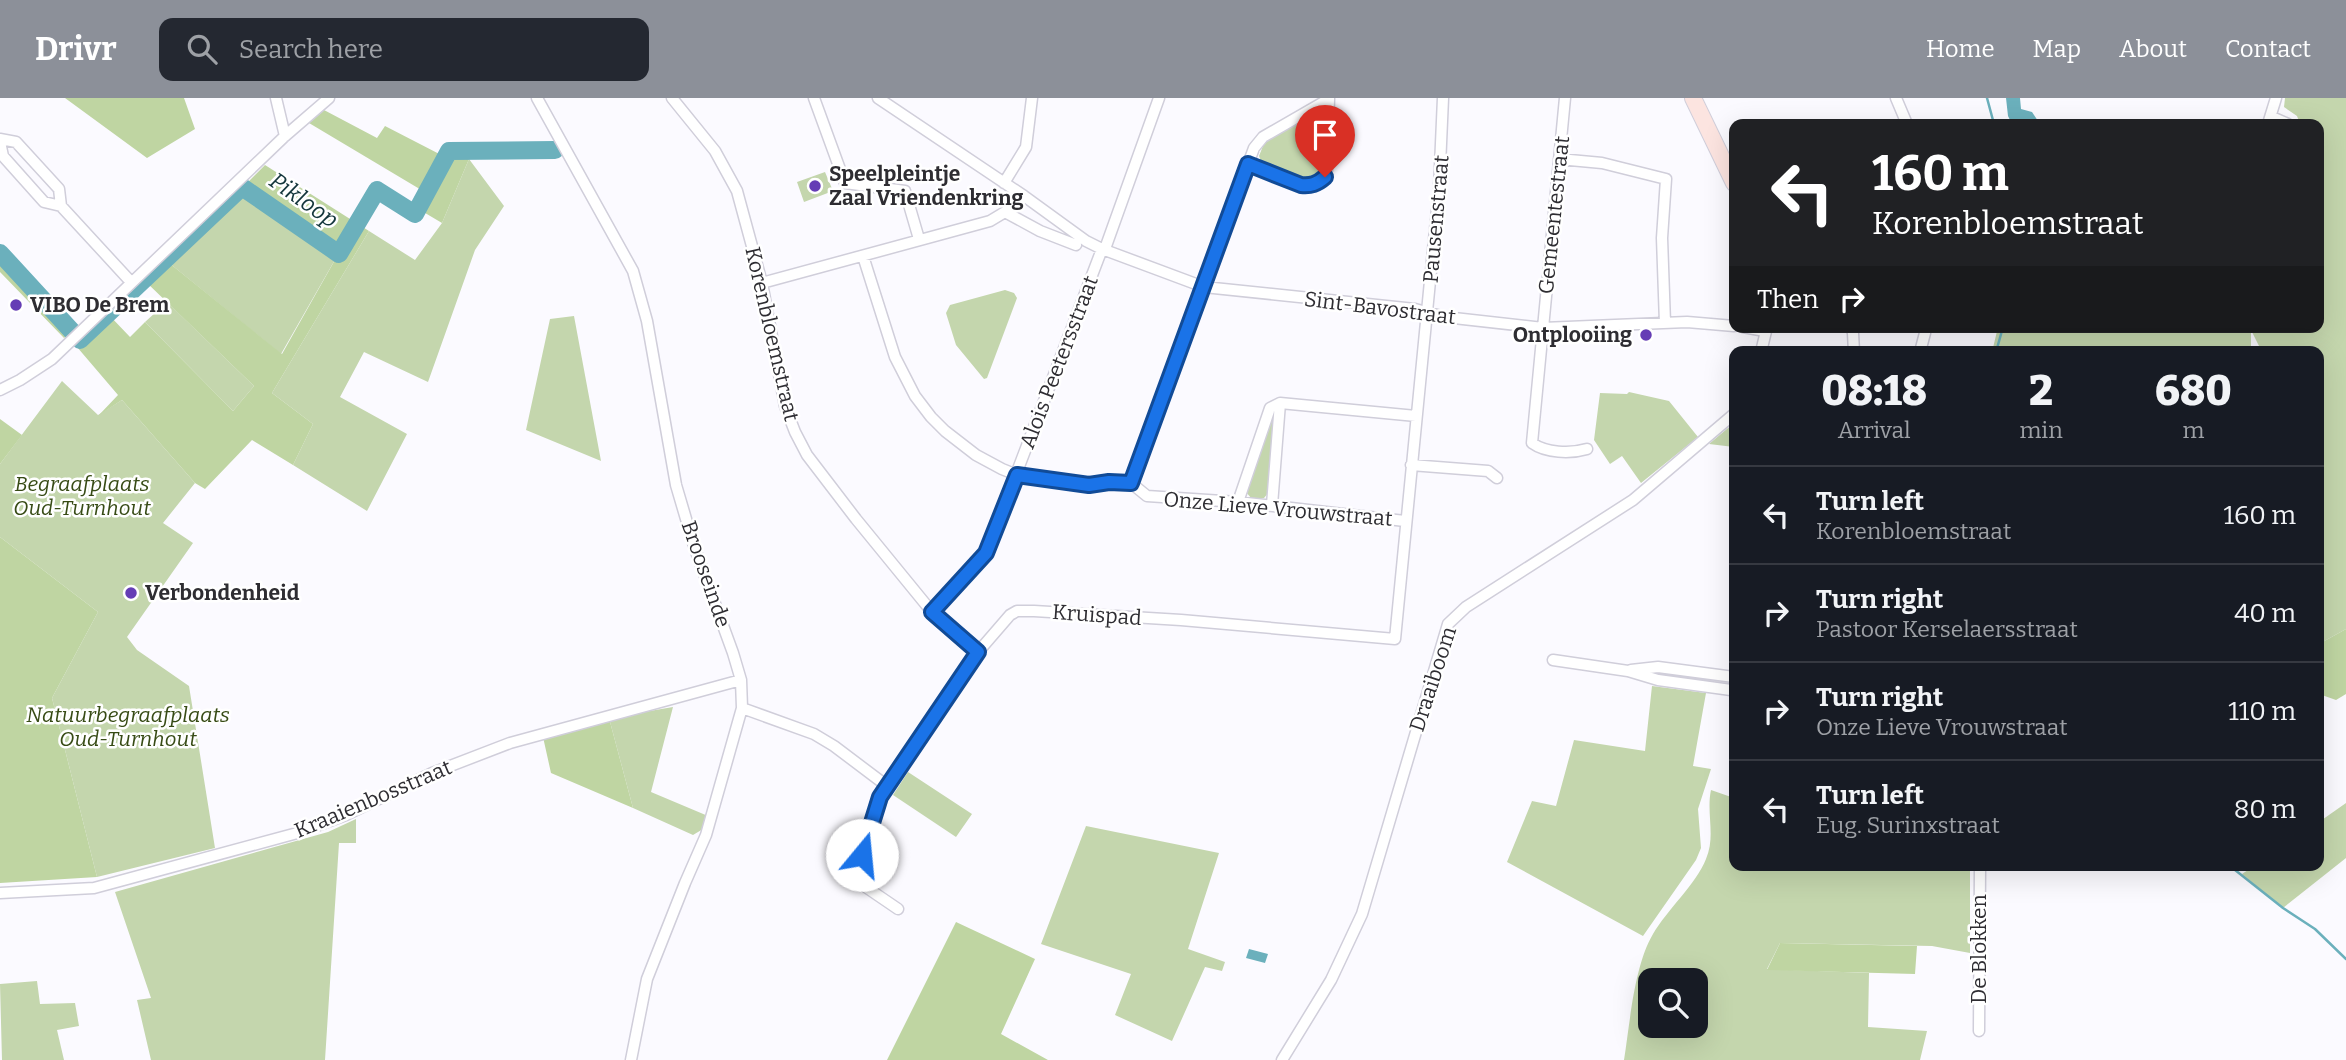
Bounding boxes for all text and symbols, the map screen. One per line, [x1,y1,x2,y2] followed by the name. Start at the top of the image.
[159,18,649,81] search box
[35,29,117,69] text: Drivr
[183,30,221,68] icon: search
[239,34,383,65] text: Search here
[1926,35,1995,63] text: Home
[2033,35,2081,63] text: Map
[2119,35,2187,63] text: About
[2225,35,2311,63] text: Contact
[1295,105,1355,177] pin
[1306,116,1344,154] icon: arrive
[1533,134,1575,295] street label: Gemeentestraat
[1872,144,2009,203] text: 160 m
[1757,147,1848,238] icon: left
[1417,154,1455,284] street label: Pausenstraat
[829,161,1023,211] place label: Speelpleintje Zaal Vriendenkring
[264,166,344,234] water label: Pikloop
[807,178,823,194] marker: Speelpleintje Zaal Vriendenkring
[1872,204,2144,242] text: Korenbloemstraat
[739,244,805,424] street label: Korenbloemstraat
[1014,272,1104,452] street label: Alois Peetersstraat
[1833,280,1871,318] icon: right
[1757,284,1819,315] text: Then
[1303,286,1458,330] street label: Sint-Bavostraat
[30,292,169,318] place label: VIBO De Brem
[8,297,24,313] marker: VIBO De Brem
[1513,322,1632,348] place label: Ontplooiing
[1638,327,1654,343] marker: Ontplooiing
[1821,366,1927,416] text: 08:18
[2029,366,2053,416] text: 2
[2155,366,2232,416] text: 680
[1838,416,1911,444] text: Arrival
[2019,416,2063,444] text: min
[2182,416,2204,444] text: m
[13,471,151,521] park label: Begraafplaats Oud-Turnhout
[1162,486,1394,532] street label: Onze Lieve Vrouwstraat
[1816,486,1924,517] text: Turn left
[1757,496,1795,534] icon: left
[2224,500,2296,531] text: 160 m
[676,517,736,631] street label: Brooseinde
[1816,517,2011,545] text: Korenbloemstraat
[145,580,300,606] place label: Verbondenheid
[1816,584,1943,615] text: Turn right
[123,585,139,601] marker: Verbondenheid
[1757,594,1795,632] icon: right
[2234,598,2296,629] text: 40 m
[1051,599,1143,631] street label: Kruispad
[1816,615,2078,643] text: Pastoor Kerselaersstraat
[1404,623,1462,735] street label: Draaiboom
[1816,682,1943,713] text: Turn right
[1757,692,1795,730] icon: right
[2228,696,2296,727] text: 110 m
[26,702,230,752] park label: Natuurbegraafplaats Oud-Turnhout
[1816,713,2068,741] text: Onze Lieve Vrouwstraat
[290,754,456,844] street label: Kraaienbosstraat
[1816,780,1924,811] text: Turn left
[1757,790,1795,828] icon: left
[2234,794,2296,825] text: 80 m
[1816,811,2000,839] text: Eug. Surinxstraat
[825,818,899,892] position arrow
[1966,894,1992,1004] street label: De Blokken
[1638,968,1708,1038] map controls
[1638,968,1708,1038] button: search

